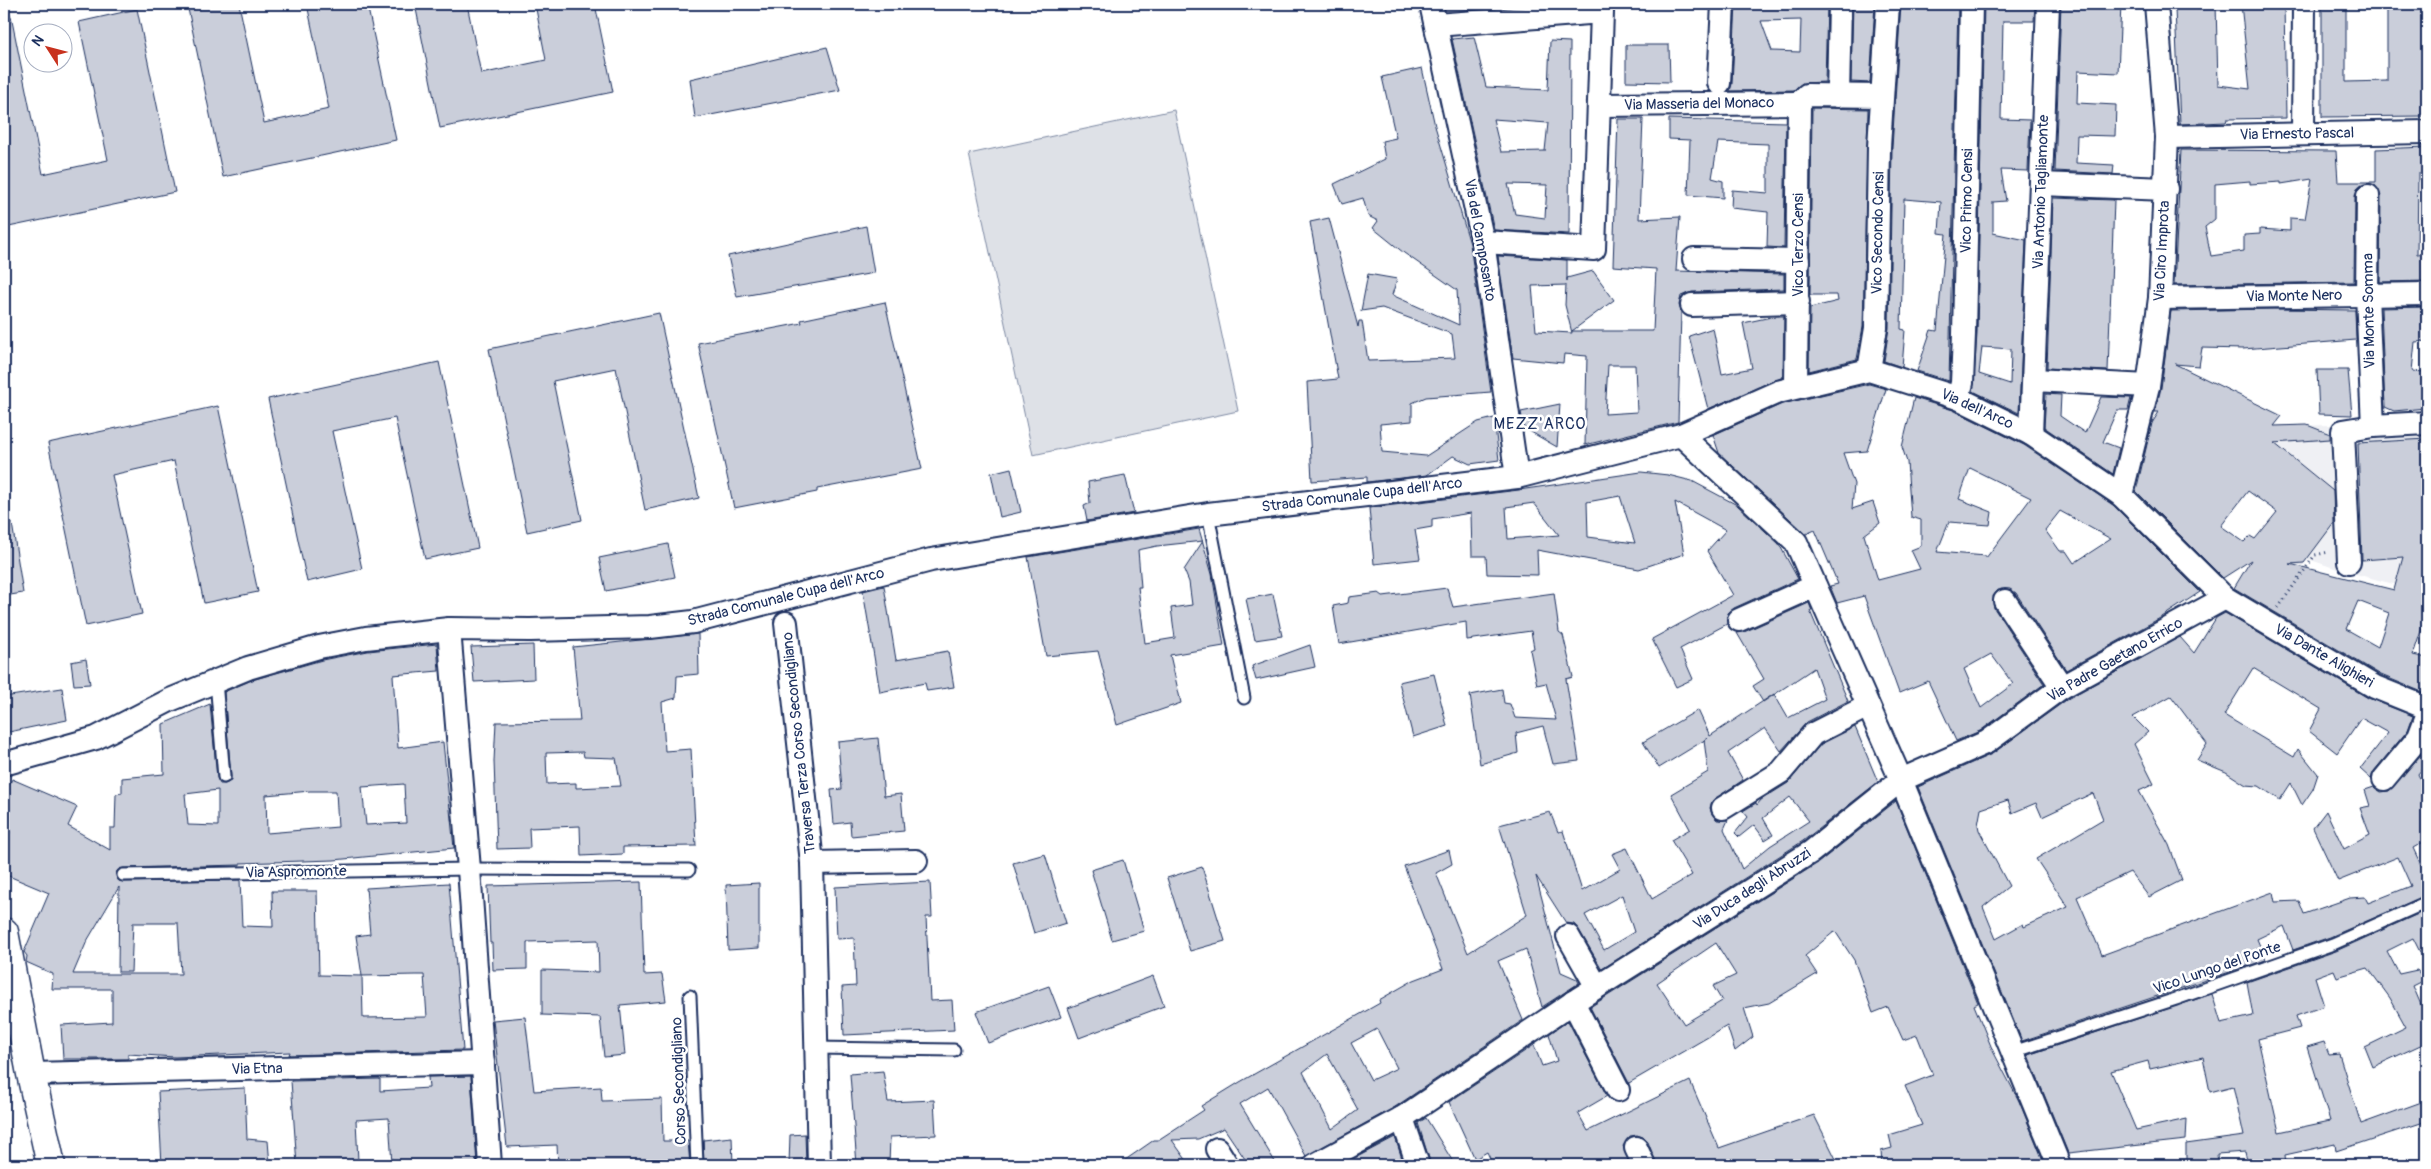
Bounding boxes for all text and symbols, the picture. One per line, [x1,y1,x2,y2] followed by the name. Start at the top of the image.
[22,22,72,72] north arrow
[28,32,48,49] text: N
[1624,93,1774,115] street label: Via Masseria del Monaco
[2029,114,2053,270] street label: Via Antonio Tagliamonte
[2240,124,2354,144] street label: Via Ernesto Pascal
[1957,148,1977,254] street label: Vico Primo Censi
[1867,171,1889,295] street label: Vico Secondo Censi
[1460,177,1500,303] street label: Via del Camposanto
[1789,193,1808,297] street label: Vico Terzo Censi
[2150,200,2174,302] street label: Via Ciro Improta
[2358,253,2380,369] street label: Via Monte Somma
[2246,286,2342,306] street label: Via Monte Nero
[1938,385,2016,433] street label: Via dell'Arco
[1494,414,1586,434] district label: MEZZ'ARCO
[1261,473,1463,517] street label: Strada Comunale Cupa dell'Arco
[686,563,886,631] street label: Strada Comunale Cupa dell'Arco
[2044,613,2186,707] street label: Via Padre Gaetano Errico
[2271,620,2377,692] street label: Via Dante Alighieri
[778,631,820,855] street label: Traversa Terza Corso Secondigliano
[1690,844,1815,934] street label: Via Duca degli Abruzzi
[245,862,347,882] street label: Via Aspromonte
[2151,937,2284,999] street label: Vico Lungo del Ponte
[667,1017,691,1145] street label: Corso Secondigliano
[231,1059,283,1079] street label: Via Etna

